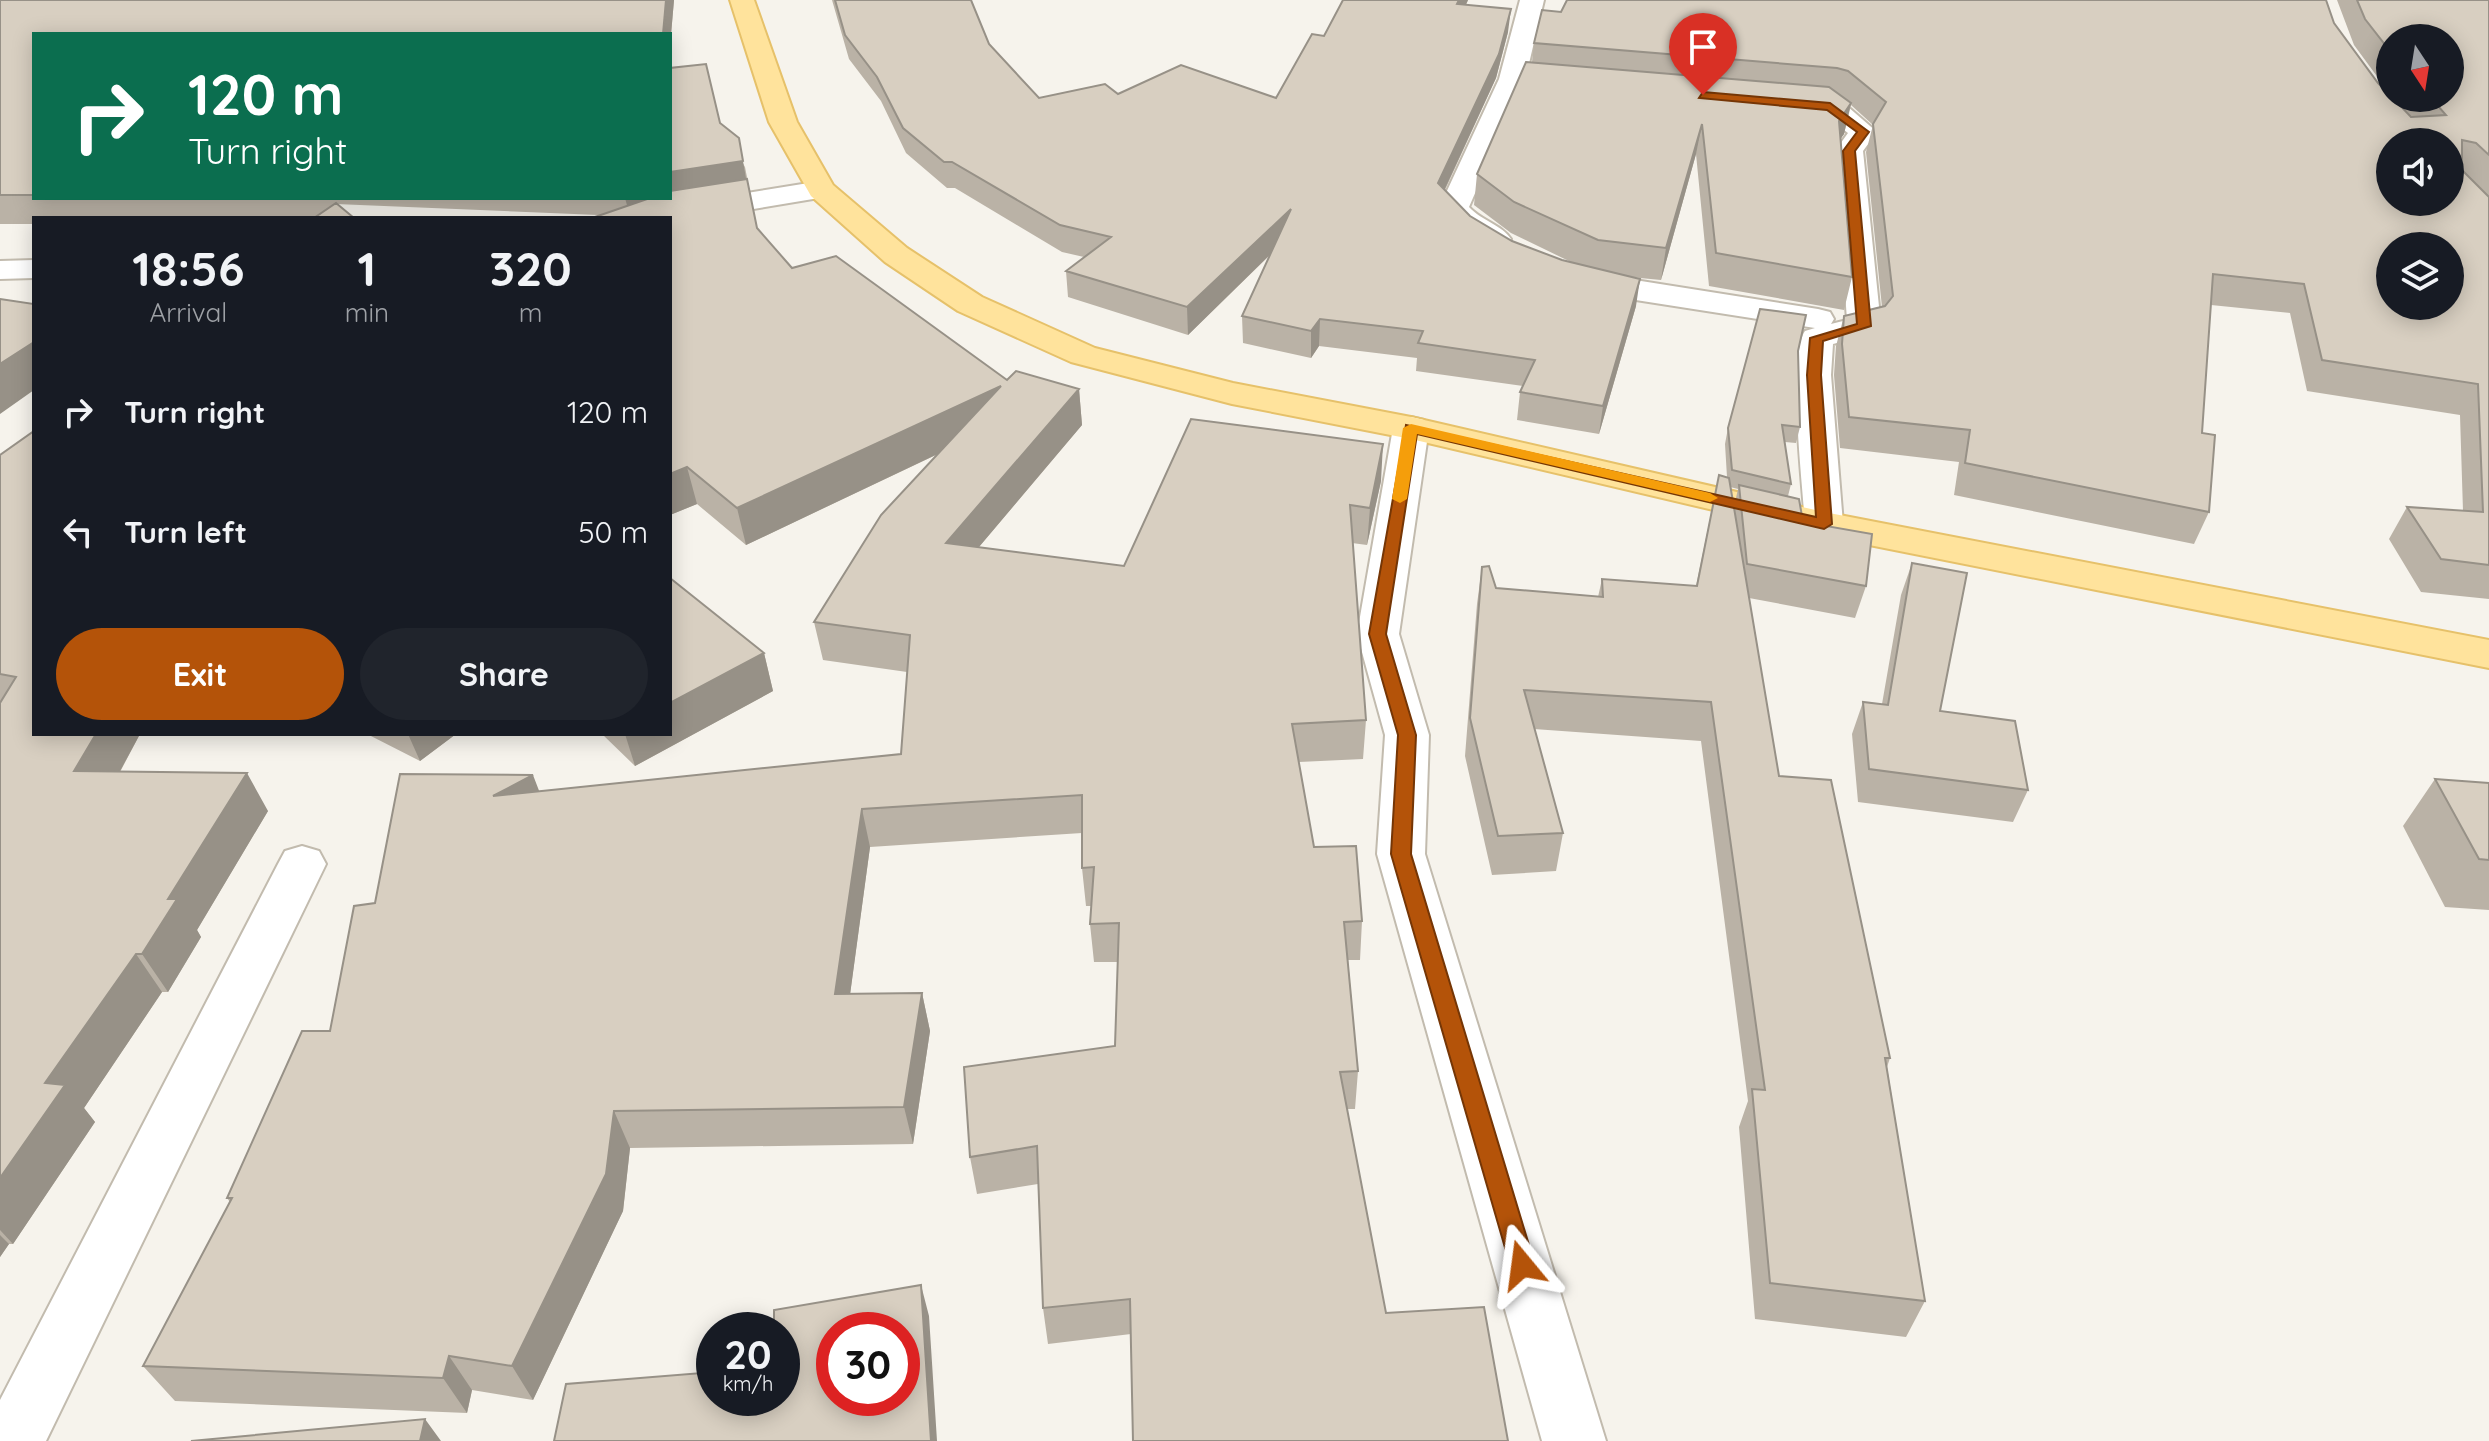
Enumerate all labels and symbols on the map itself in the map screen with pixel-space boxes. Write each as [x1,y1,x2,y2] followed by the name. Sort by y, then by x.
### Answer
[1669,13,1737,95] pin
[2376,24,2464,112] north arrow
[1480,1223,1564,1307] position arrow
[816,1312,920,1416] speed limit sign: 30

